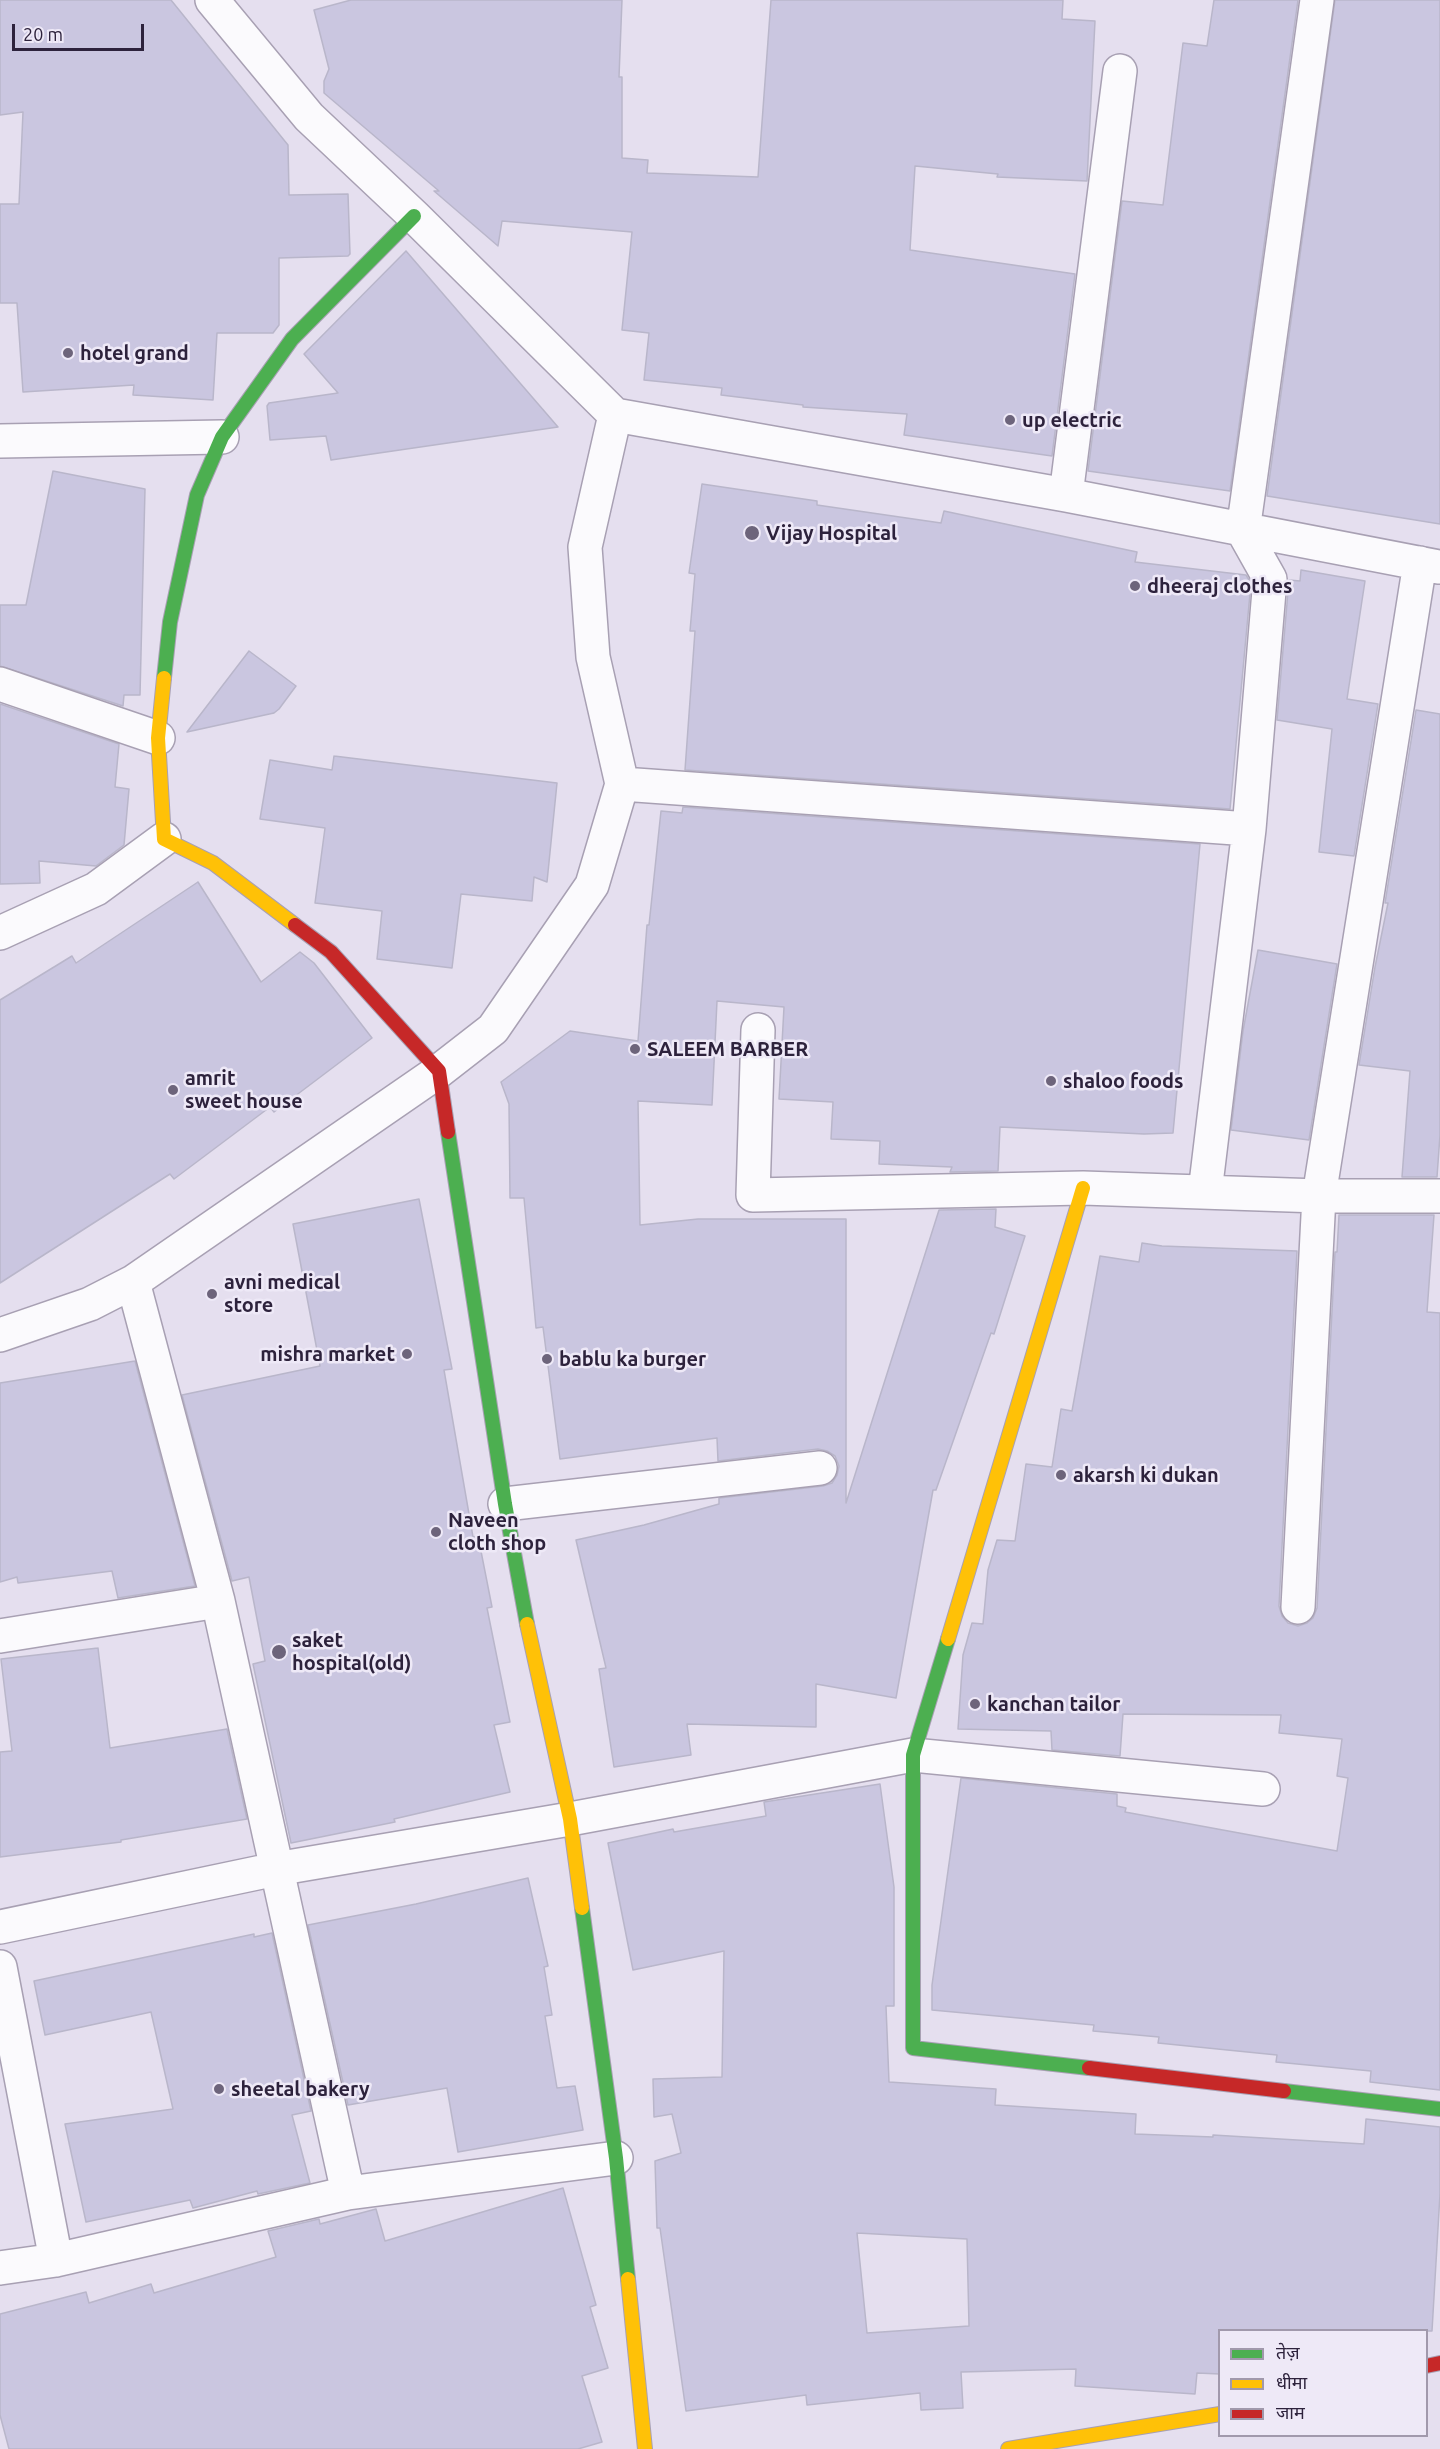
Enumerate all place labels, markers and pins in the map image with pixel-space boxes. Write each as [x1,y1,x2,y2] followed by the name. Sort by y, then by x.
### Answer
[80,341,189,365] place label: hotel grand
[61,346,75,360] marker: hotel grand
[1022,408,1122,432] place label: up electric
[1003,413,1017,427] marker: up electric
[766,521,897,545] place label: Vijay Hospital
[743,524,761,542] marker: Vijay Hospital
[1147,574,1292,598] place label: dheeraj clothes
[1128,579,1142,593] marker: dheeraj clothes
[647,1037,808,1061] place label: SALEEM BARBER
[628,1042,642,1056] marker: SALEEM BARBER
[185,1066,303,1113] place label: amrit sweet house
[1063,1069,1183,1093] place label: shaloo foods
[1044,1074,1058,1088] marker: shaloo foods
[166,1083,180,1097] marker: amrit sweet house
[224,1270,340,1317] place label: avni medical store
[205,1287,219,1301] marker: avni medical store
[260,1342,395,1366] place label: mishra market
[400,1347,414,1361] marker: mishra market
[559,1347,706,1371] place label: bablu ka burger
[540,1352,554,1366] marker: bablu ka burger
[1073,1463,1219,1487] place label: akarsh ki dukan
[1054,1468,1068,1482] marker: akarsh ki dukan
[448,1508,546,1555] place label: Naveen cloth shop
[429,1525,443,1539] marker: Naveen cloth shop
[292,1628,411,1675] place label: saket hospital(old)
[270,1643,288,1661] marker: saket hospital(old)
[987,1692,1120,1716] place label: kanchan tailor
[968,1697,982,1711] marker: kanchan tailor
[231,2077,370,2101] place label: sheetal bakery
[212,2082,226,2096] marker: sheetal bakery

